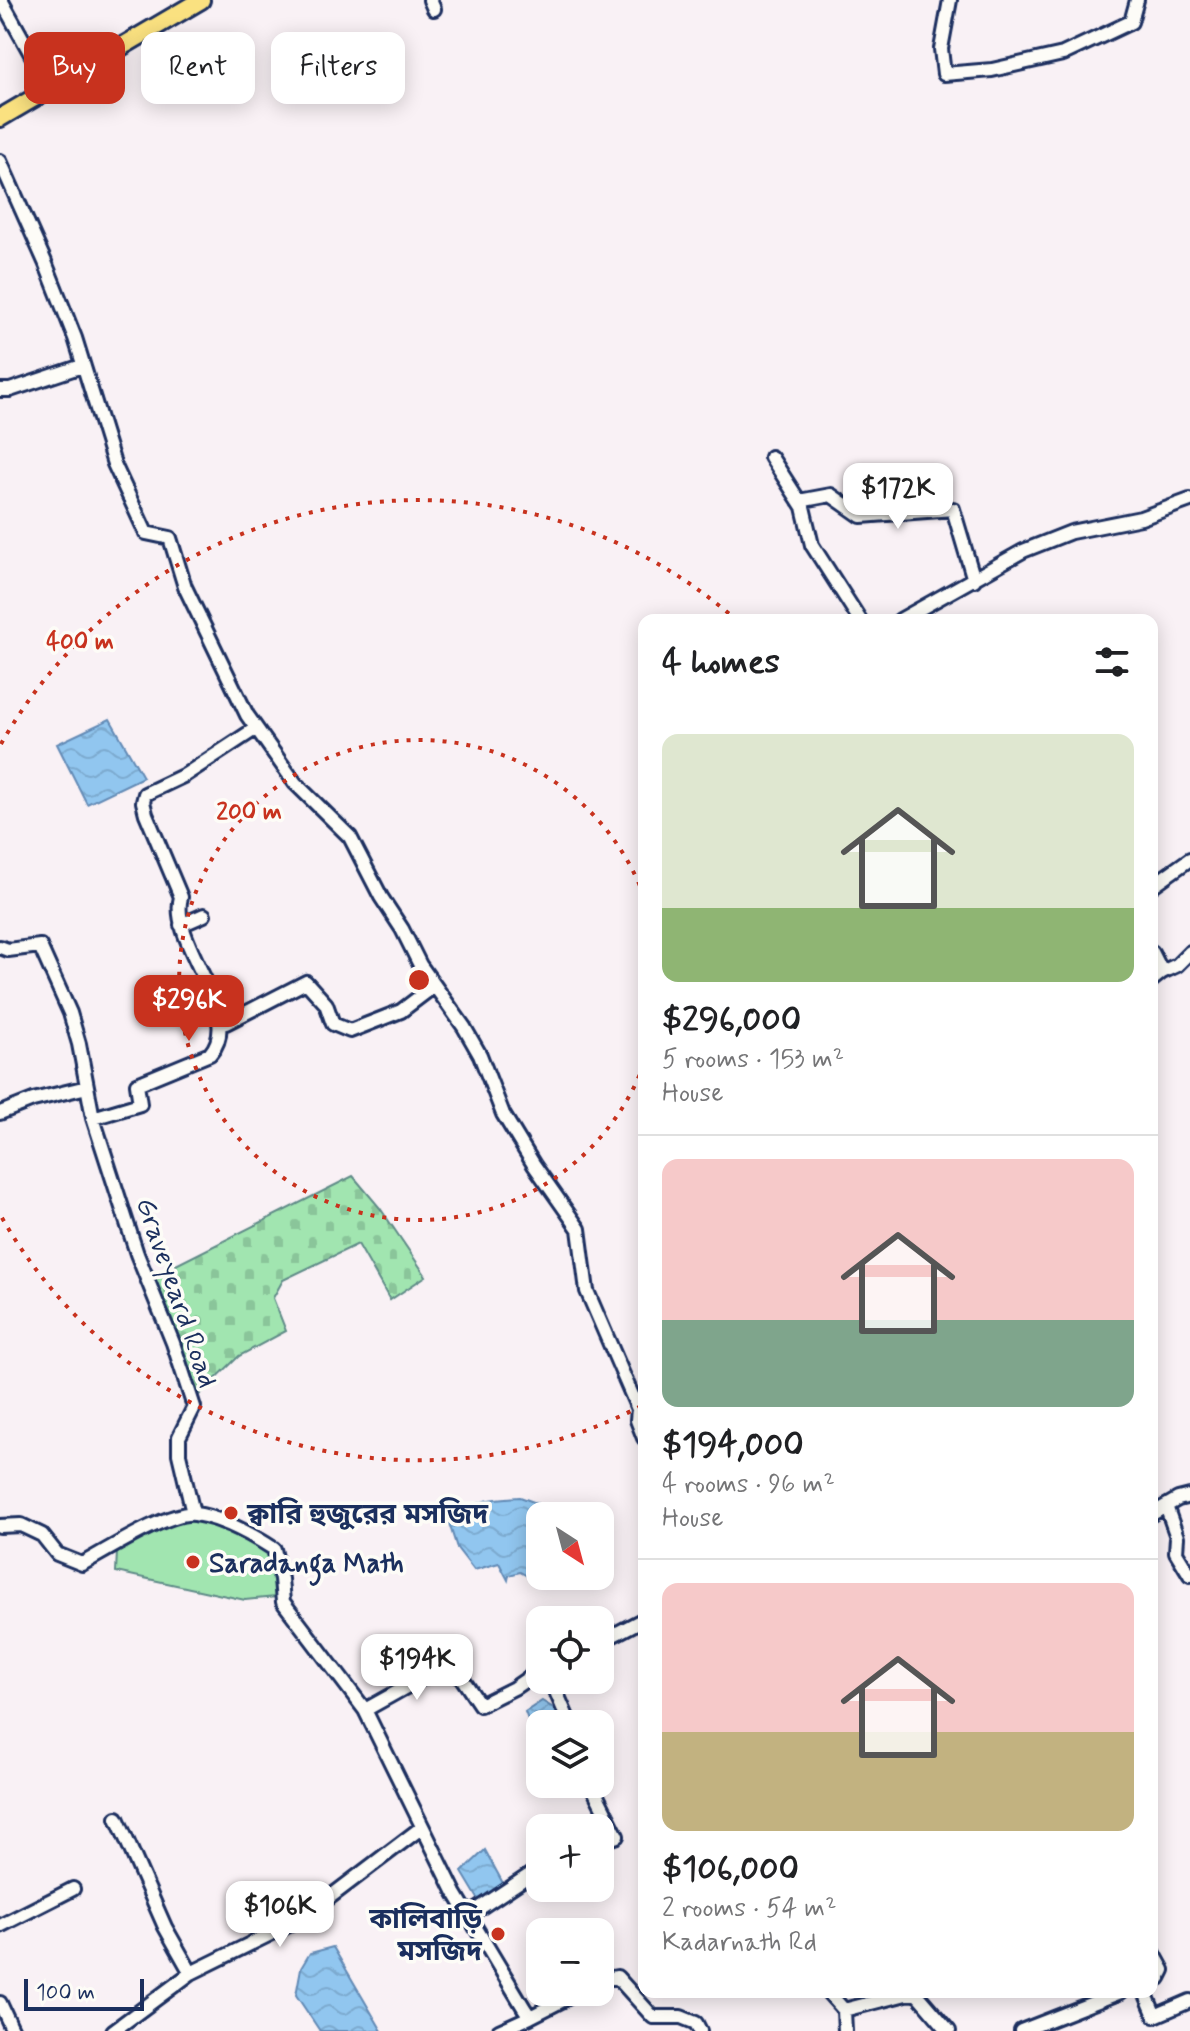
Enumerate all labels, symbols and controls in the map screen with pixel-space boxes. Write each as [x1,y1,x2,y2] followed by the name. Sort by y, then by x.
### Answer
[24,32,125,104] chip: Buy
[141,32,255,104] chip: Rent
[271,32,405,104] chip: Filters
[842,463,954,531] pin: $172K
[861,472,935,506] text: $172K
[46,627,114,658] text: 400 m
[662,640,780,685] text: 4 homes
[1090,640,1134,684] icon: filters
[826,786,970,930] icon: home
[216,797,282,828] text: 200 m
[405,966,433,994] centre of rings
[133,975,245,1043] pin: $296K
[152,984,226,1018] text: $296K
[662,998,801,1043] text: $296,000
[662,1043,844,1077] text: 5 rooms · 153 m²
[662,1077,723,1111] text: House
[126,1193,226,1393] street label: Graveyeard Road
[826,1211,970,1355] icon: home
[662,1423,804,1468] text: $194,000
[662,1468,835,1502] text: 4 rooms · 96 m²
[246,1497,489,1534] place label: ক্বারি হুজুরের মসজিদ
[526,1502,614,1590] north arrow
[526,1502,614,2006] map controls
[662,1502,723,1536] text: House
[222,1504,240,1522] marker: ক্বারি হুজুরের মসজিদ
[209,1546,404,1586] place label: Saradanga Math
[184,1553,202,1571] marker: Saradanga Math
[526,1606,614,1694] button: locate
[361,1634,473,1702] pin: $194K
[826,1635,970,1779] icon: home
[379,1643,455,1677] text: $194K
[526,1710,614,1798] button: layers
[526,1814,614,1902] button: +
[662,1847,799,1892] text: $106,000
[224,1881,336,1949] pin: $106K
[244,1890,316,1924] text: $106K
[662,1892,837,1926] text: 2 rooms · 54 m²
[368,1902,483,1971] place label: কালিবাড়ি মসজিদ
[526,1918,614,2006] button: −
[489,1925,507,1943] marker: কালিবাড়ি মসজিদ
[662,1926,817,1960] text: Kadarnath Rd
[24,1975,144,2011] scale bar
[36,1979,95,2007] text: 100 m

